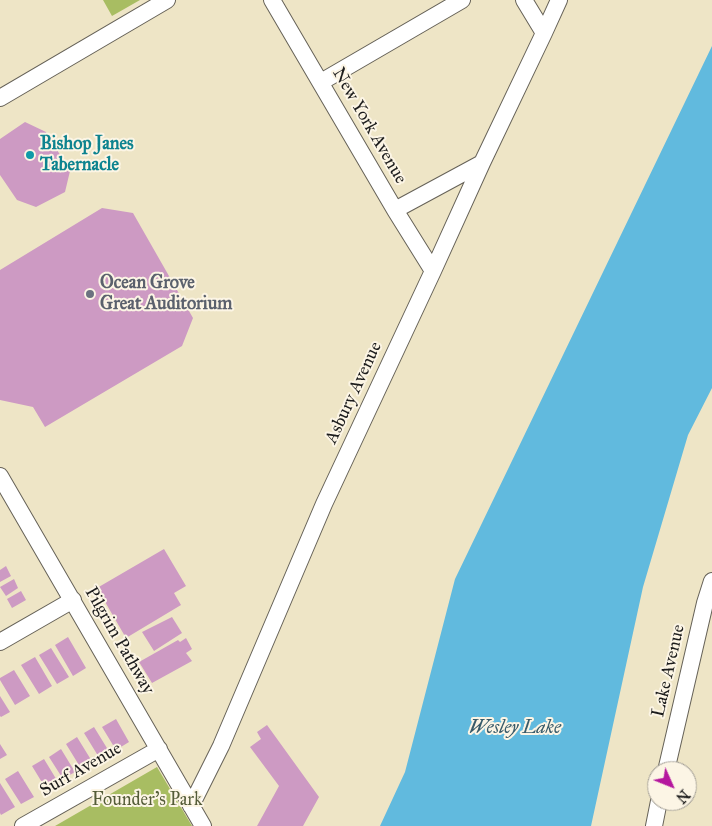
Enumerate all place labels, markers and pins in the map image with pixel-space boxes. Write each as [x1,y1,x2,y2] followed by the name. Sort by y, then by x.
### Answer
[40,134,134,176] place label: Bishop Janes Tabernacle
[24,149,36,161] marker: Bishop Janes Tabernacle
[100,273,232,316] place label: Ocean Grove Great Auditorium
[84,288,96,300] marker: Ocean Grove Great Auditorium

